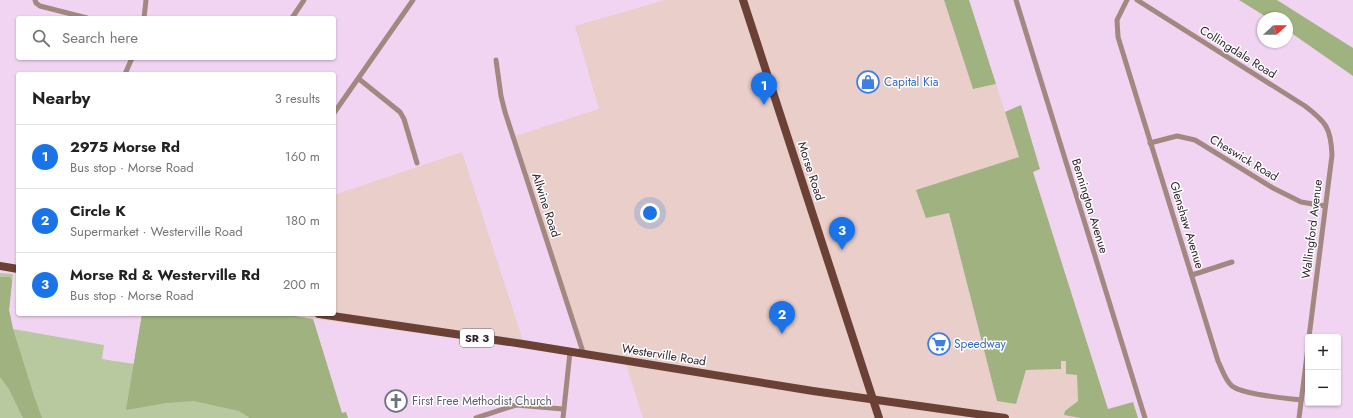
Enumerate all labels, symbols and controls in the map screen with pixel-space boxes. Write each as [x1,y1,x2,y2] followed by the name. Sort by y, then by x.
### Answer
[1257,12,1293,48] north arrow
[16,16,336,60] search box
[1196,21,1280,83] street label: Collingdale Road
[30,27,52,49] icon: search
[62,27,138,49] text: Search here
[855,69,881,95] shop icon: Capital Kia
[751,72,777,105] pin: 1
[884,73,939,91] place label: Capital Kia
[32,86,90,110] text: Nearby
[275,89,320,108] text: 3 results
[1206,130,1282,186] street label: Cheswick Road
[70,136,180,158] text: 2975 Morse Rd
[793,139,829,203] street label: Morse Road
[42,147,48,166] text: 1
[285,147,320,166] text: 160 m
[1067,156,1113,256] street label: Bennington Avenue
[70,158,194,177] text: Bus stop · Morse Road
[527,171,565,239] street label: Allwine Road
[1297,178,1327,280] street label: Wallingford Avenue
[1165,179,1209,271] street label: Glenshaw Avenue
[70,200,126,222] text: Circle K
[640,203,660,223] your location
[41,211,49,230] text: 2
[285,211,320,230] text: 180 m
[829,217,855,250] pin: 3
[70,222,243,241] text: Supermarket · Westerville Road
[70,264,260,286] text: Morse Rd & Westerville Rd
[41,275,49,294] text: 3
[283,275,320,294] text: 200 m
[70,286,194,305] text: Bus stop · Morse Road
[769,301,795,334] pin: 2
[460,329,494,347] road number: SR 3
[926,331,952,357] supermarket icon: Speedway
[1305,334,1341,406] map controls
[1305,334,1341,370] button: +
[954,335,1006,353] place label: Speedway
[621,339,707,371] street label: Westerville Road
[1305,370,1341,406] button: −
[383,388,409,414] church icon: First Free Methodist Church
[412,392,552,410] place label: First Free Methodist Church

